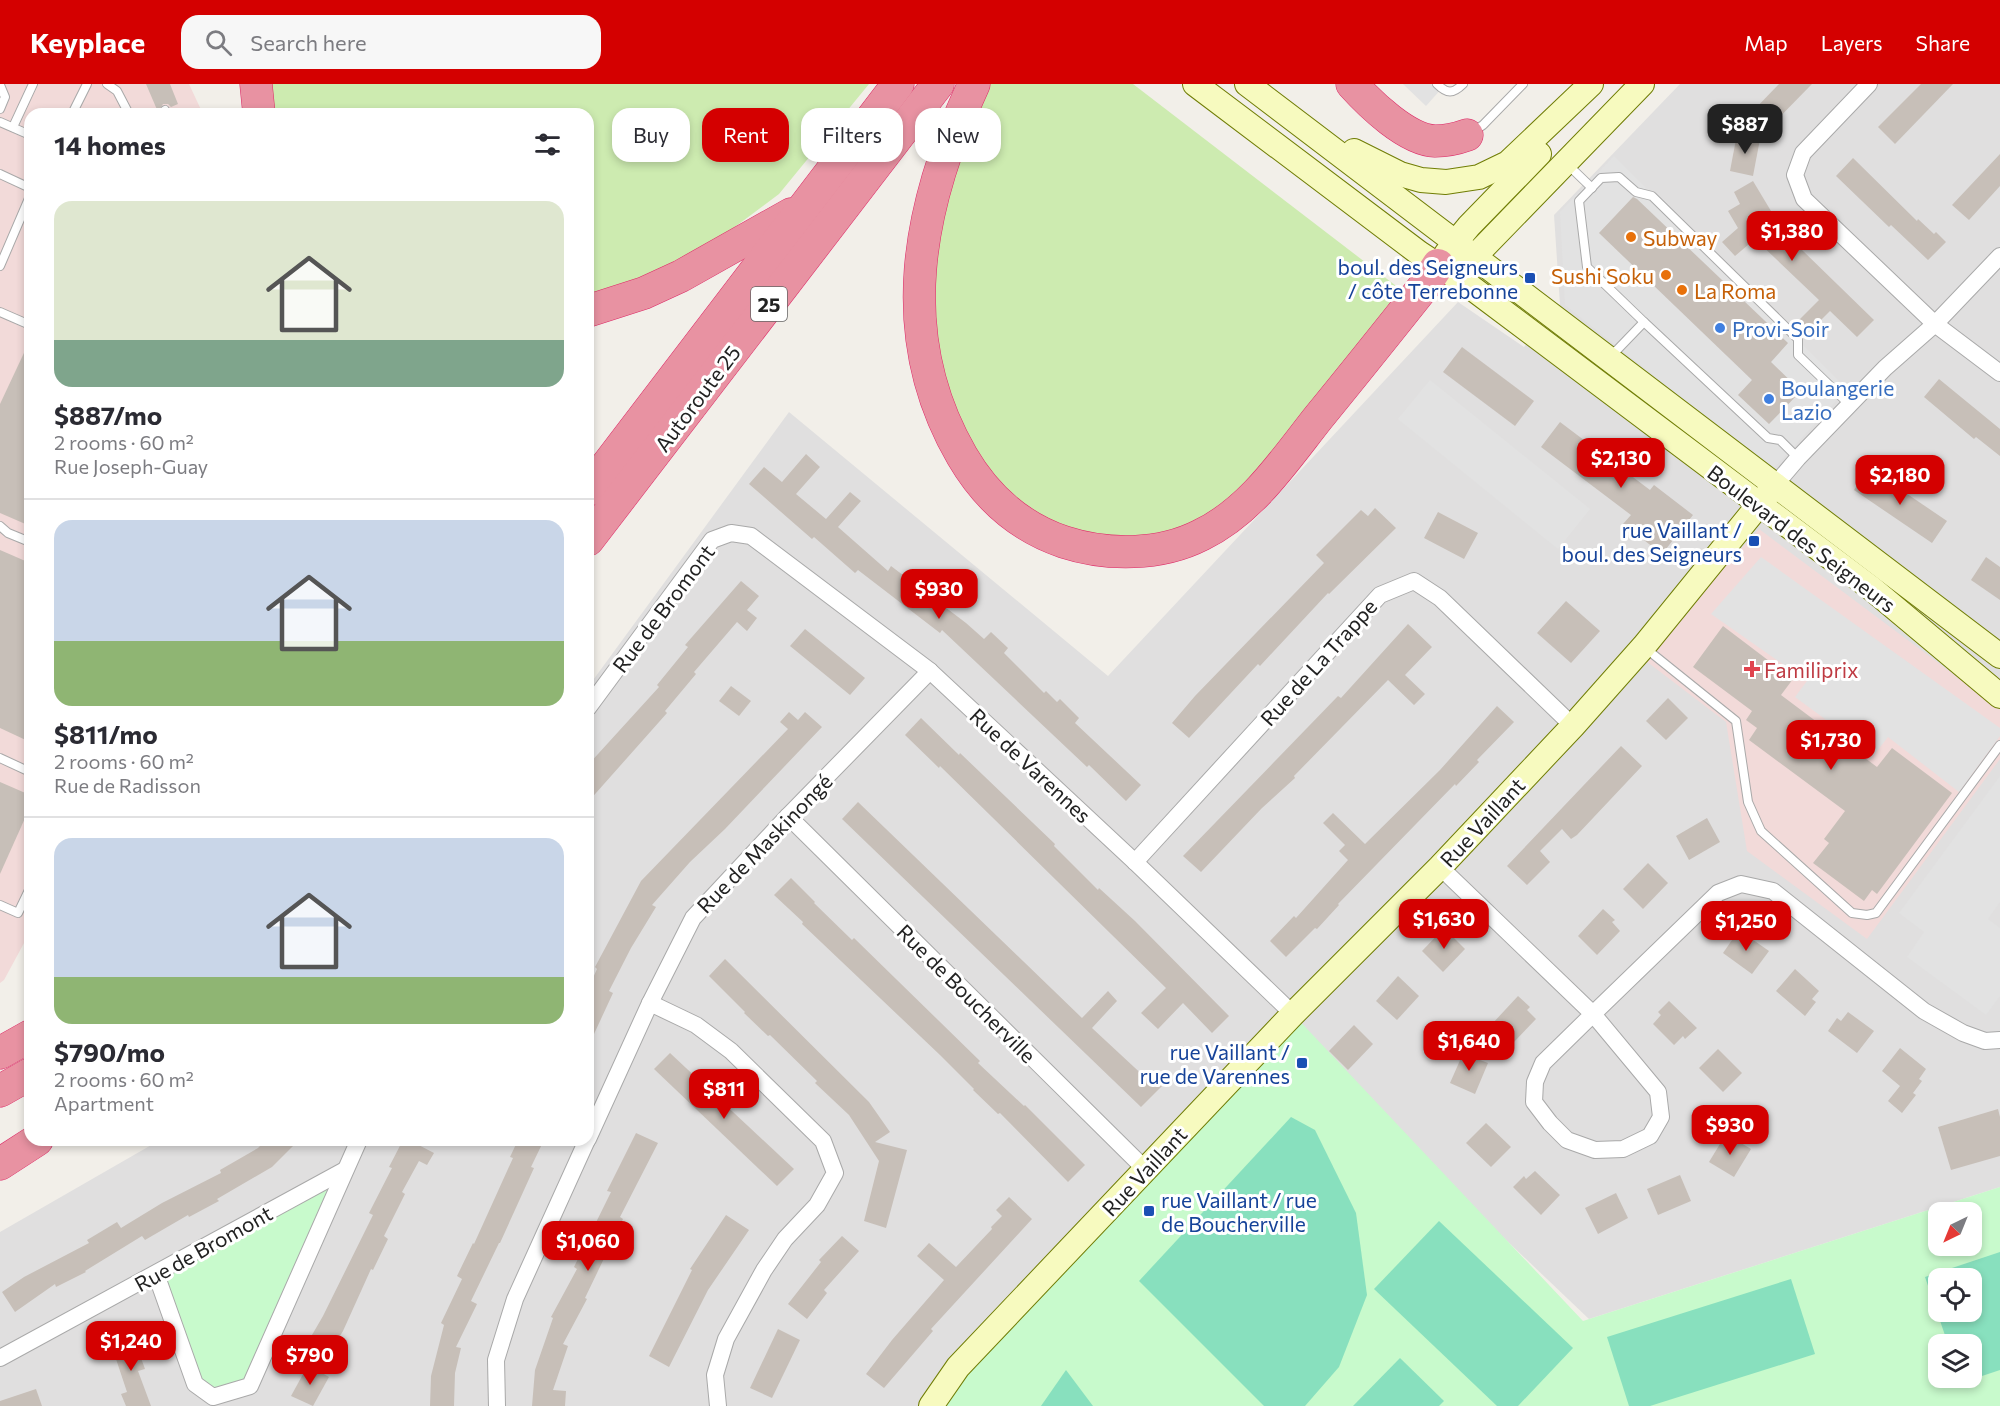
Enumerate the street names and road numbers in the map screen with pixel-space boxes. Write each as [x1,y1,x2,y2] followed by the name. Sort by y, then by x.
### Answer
[751,287,787,321] road number: 25
[649,340,745,456] street label: Autoroute 25
[1703,459,1901,617] street label: Boulevard des Seigneurs
[607,539,719,677] street label: Rue de Bromont
[1255,594,1381,730] street label: Rue de La Trappe
[965,703,1097,827] street label: Rue de Varennes
[691,768,837,918] street label: Rue de Maskinongé
[1434,772,1530,872] street label: Rue Vaillant
[893,919,1041,1067] street label: Rue de Boucherville
[1096,1121,1192,1221] street label: Rue Vaillant
[130,1200,276,1296] street label: Rue de Bromont

